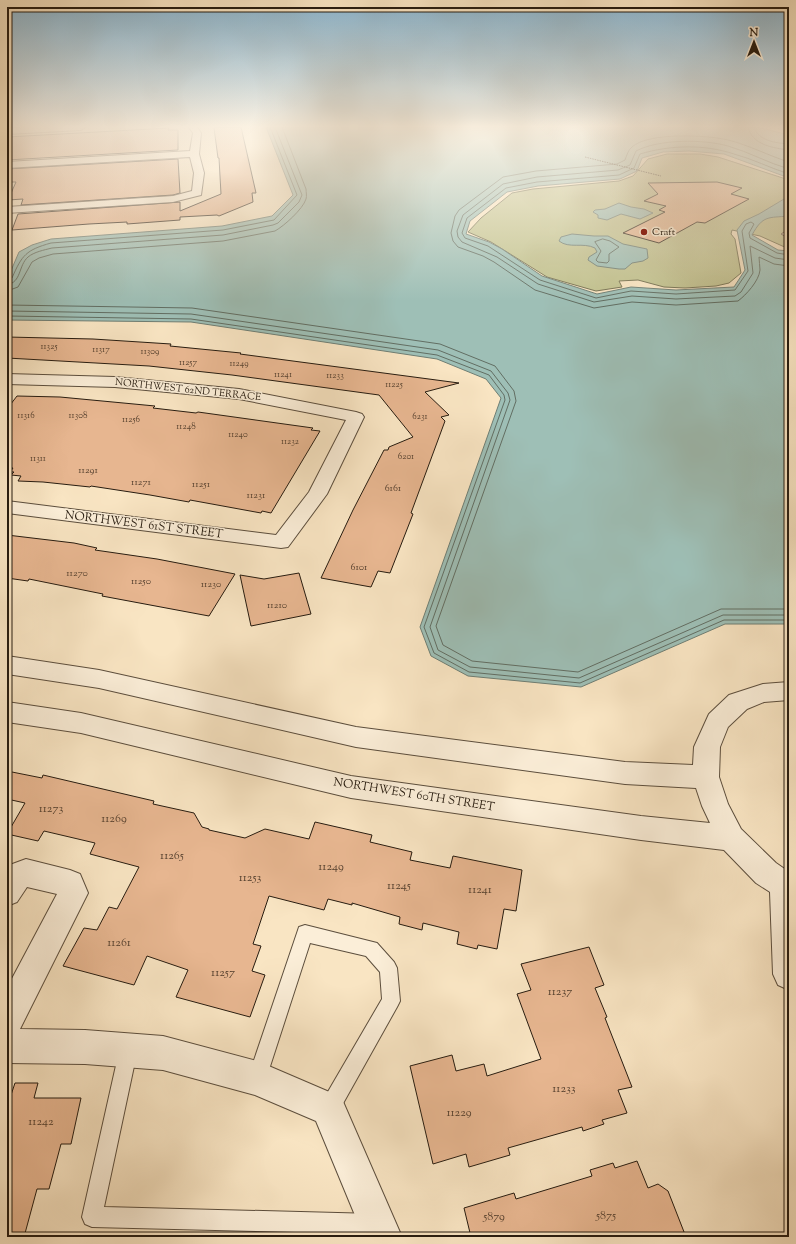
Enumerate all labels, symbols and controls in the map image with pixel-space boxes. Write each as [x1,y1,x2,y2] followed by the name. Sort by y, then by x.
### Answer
[734,22,774,62] north arrow
[749,25,759,41] text: N
[652,225,676,240] place label: Craft
[639,227,649,237] marker: Craft
[40,340,58,353] house number: 11325
[92,343,110,356] house number: 11317
[141,345,160,358] house number: 11309
[179,356,197,369] house number: 11257
[229,357,249,370] house number: 11249
[274,368,292,381] house number: 11241
[326,369,344,382] house number: 11233
[114,375,262,405] street label: NORTHWEST 62ND TERRACE
[385,378,403,391] house number: 11225
[17,409,35,422] house number: 11316
[69,409,88,422] house number: 11308
[412,410,428,423] house number: 6231
[122,413,140,426] house number: 11256
[176,420,196,433] house number: 11248
[228,428,248,441] house number: 11240
[281,435,300,448] house number: 11232
[398,450,414,463] house number: 6201
[30,452,46,465] house number: 11311
[78,463,98,478] house number: 11291
[131,475,152,490] house number: 11271
[192,477,211,492] house number: 11251
[385,481,402,496] house number: 6161
[247,488,266,503] house number: 11231
[64,506,225,544] street label: NORTHWEST 61ST STREET
[351,560,368,575] house number: 6101
[66,566,88,581] house number: 11270
[131,574,151,589] house number: 11250
[201,577,221,592] house number: 11230
[267,598,287,613] house number: 11210
[332,773,496,817] street label: NORTHWEST 60TH STREET
[39,800,63,818] house number: 11273
[101,810,127,828] house number: 11269
[160,847,184,865] house number: 11265
[318,858,344,876] house number: 11249
[239,869,262,887] house number: 11253
[387,877,411,895] house number: 11245
[468,881,492,899] house number: 11241
[107,934,131,952] house number: 11261
[211,964,235,982] house number: 11257
[548,983,572,1001] house number: 11237
[552,1080,576,1098] house number: 11233
[446,1104,472,1122] house number: 11229
[28,1113,54,1131] house number: 11242
[595,1207,616,1225] house number: 5875
[482,1208,505,1226] house number: 5879

